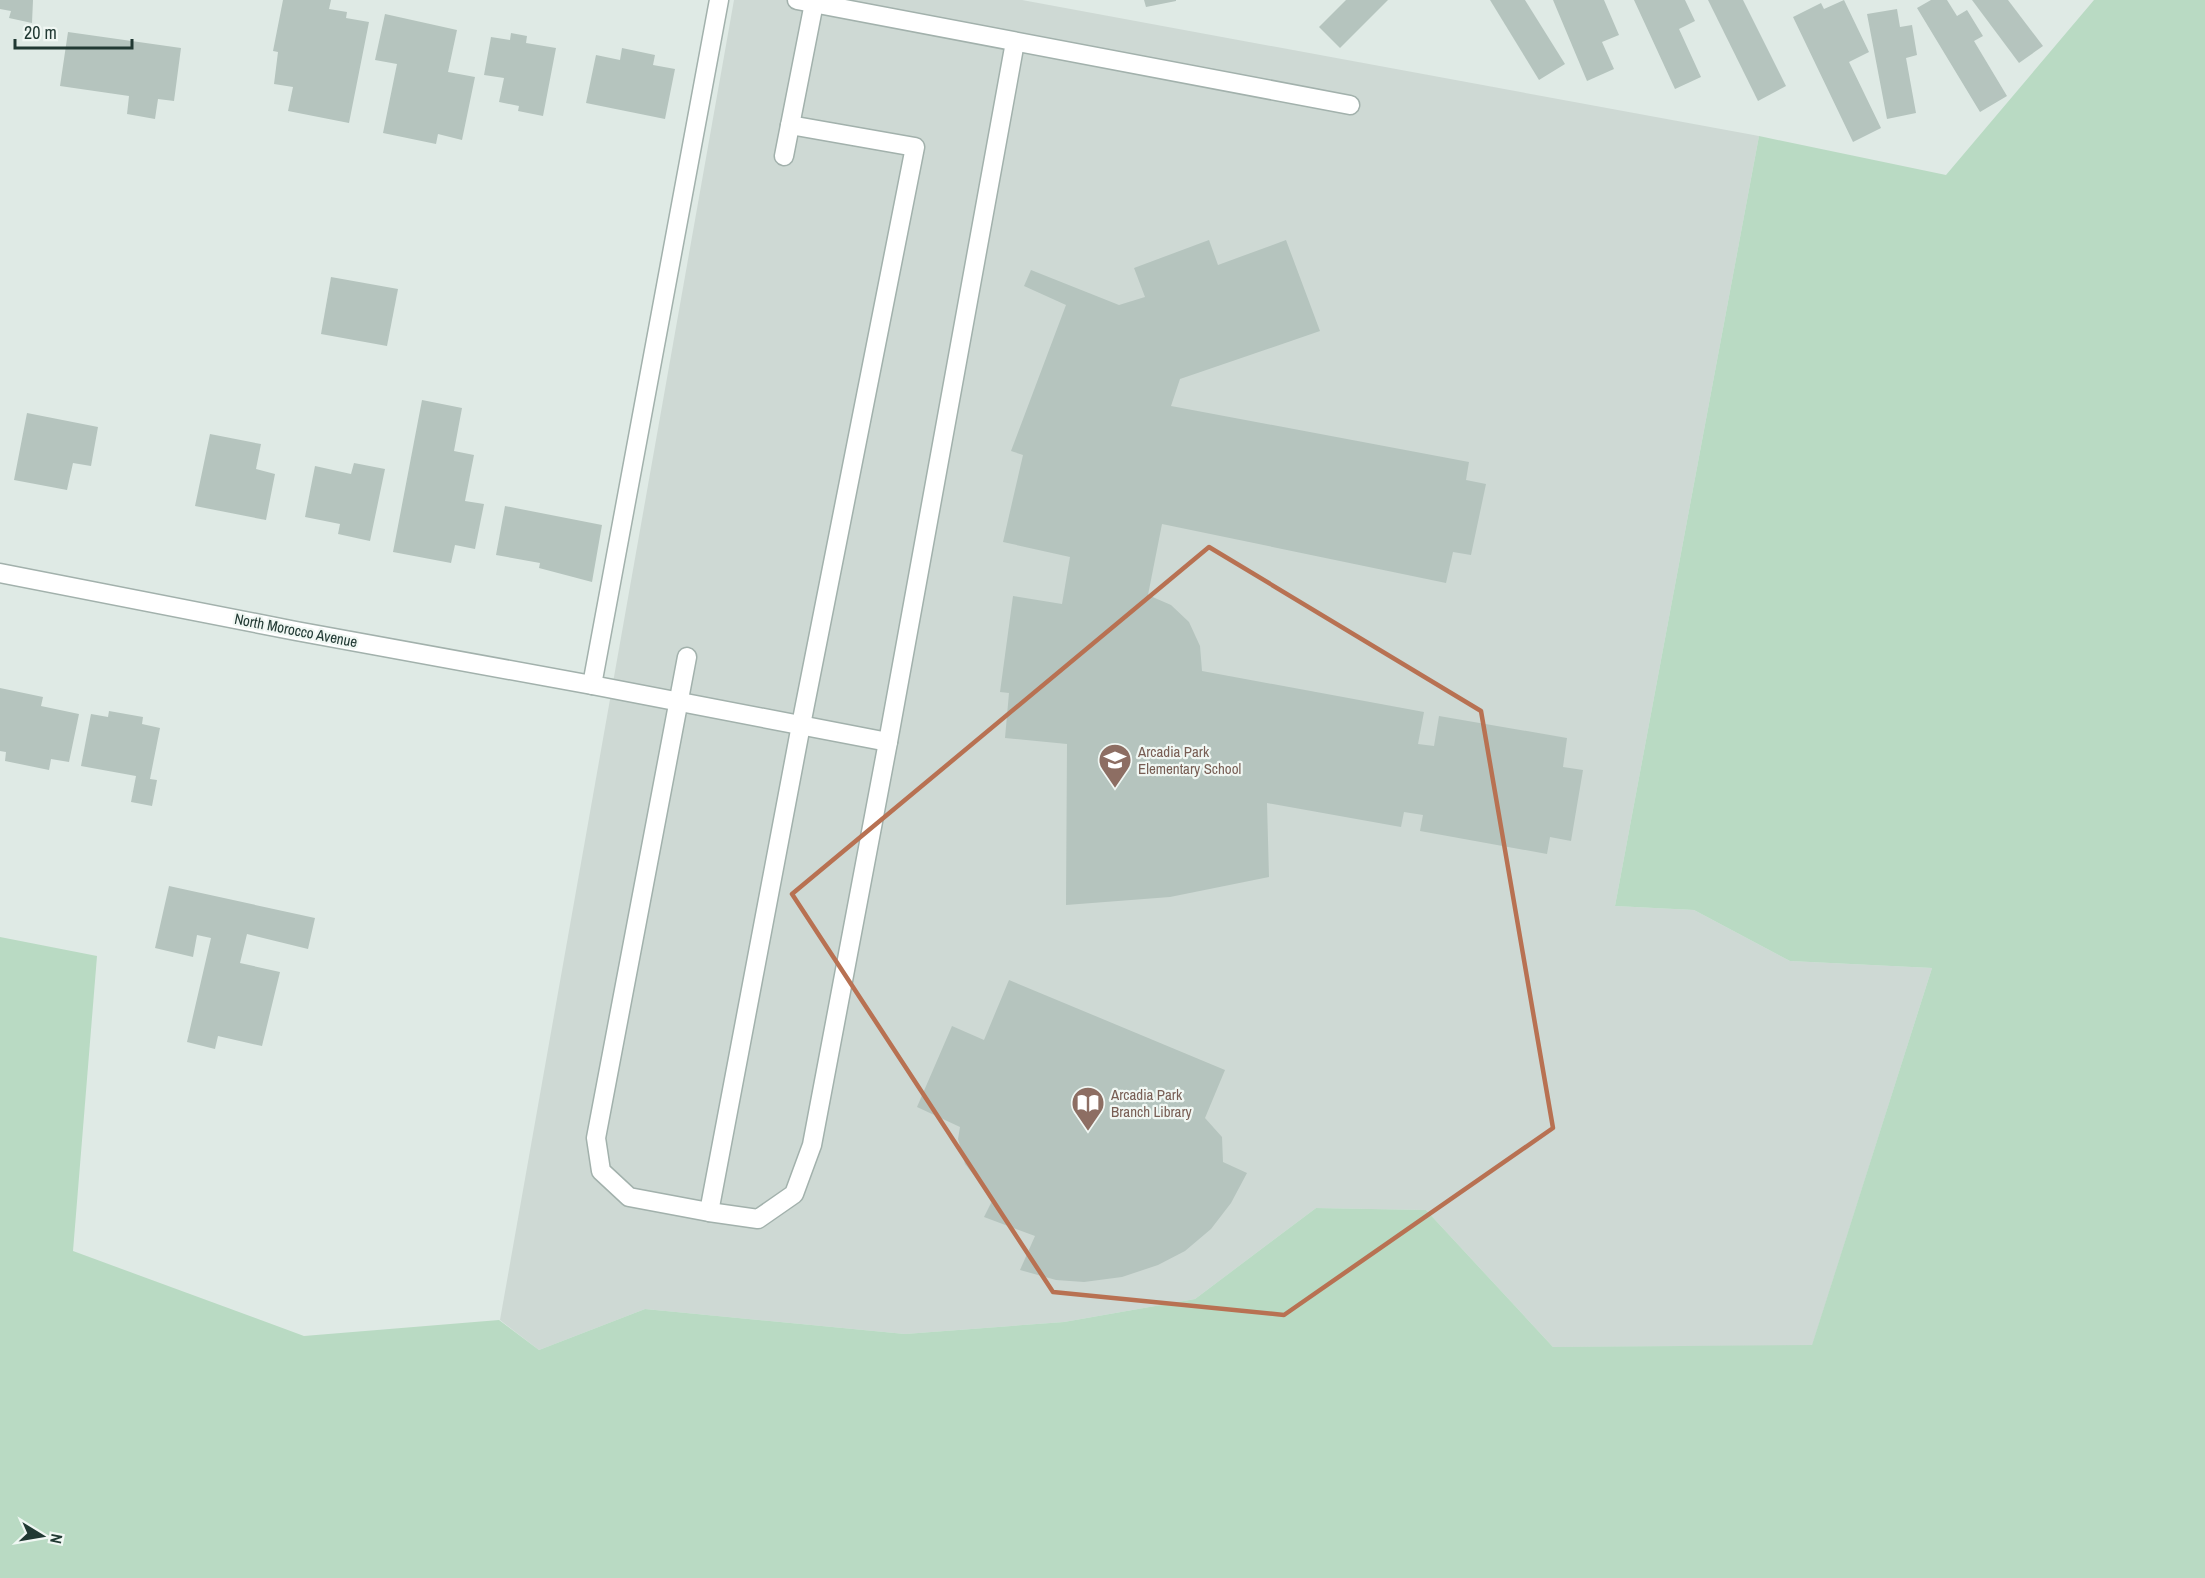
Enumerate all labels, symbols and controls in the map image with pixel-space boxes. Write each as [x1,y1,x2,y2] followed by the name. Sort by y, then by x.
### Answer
[15,12,132,50] scale bar
[24,20,57,45] text: 20 m
[233,608,359,652] street label: North Morocco Avenue
[1137,741,1241,779] place label: Arcadia Park Elementary School
[1097,742,1133,789] school or university icon: Arcadia Park Elementary School
[1110,1084,1193,1122] place label: Arcadia Park Branch Library
[1070,1085,1106,1132] library icon: Arcadia Park Branch Library
[12,1506,72,1566] north arrow
[45,1532,68,1546] text: N

